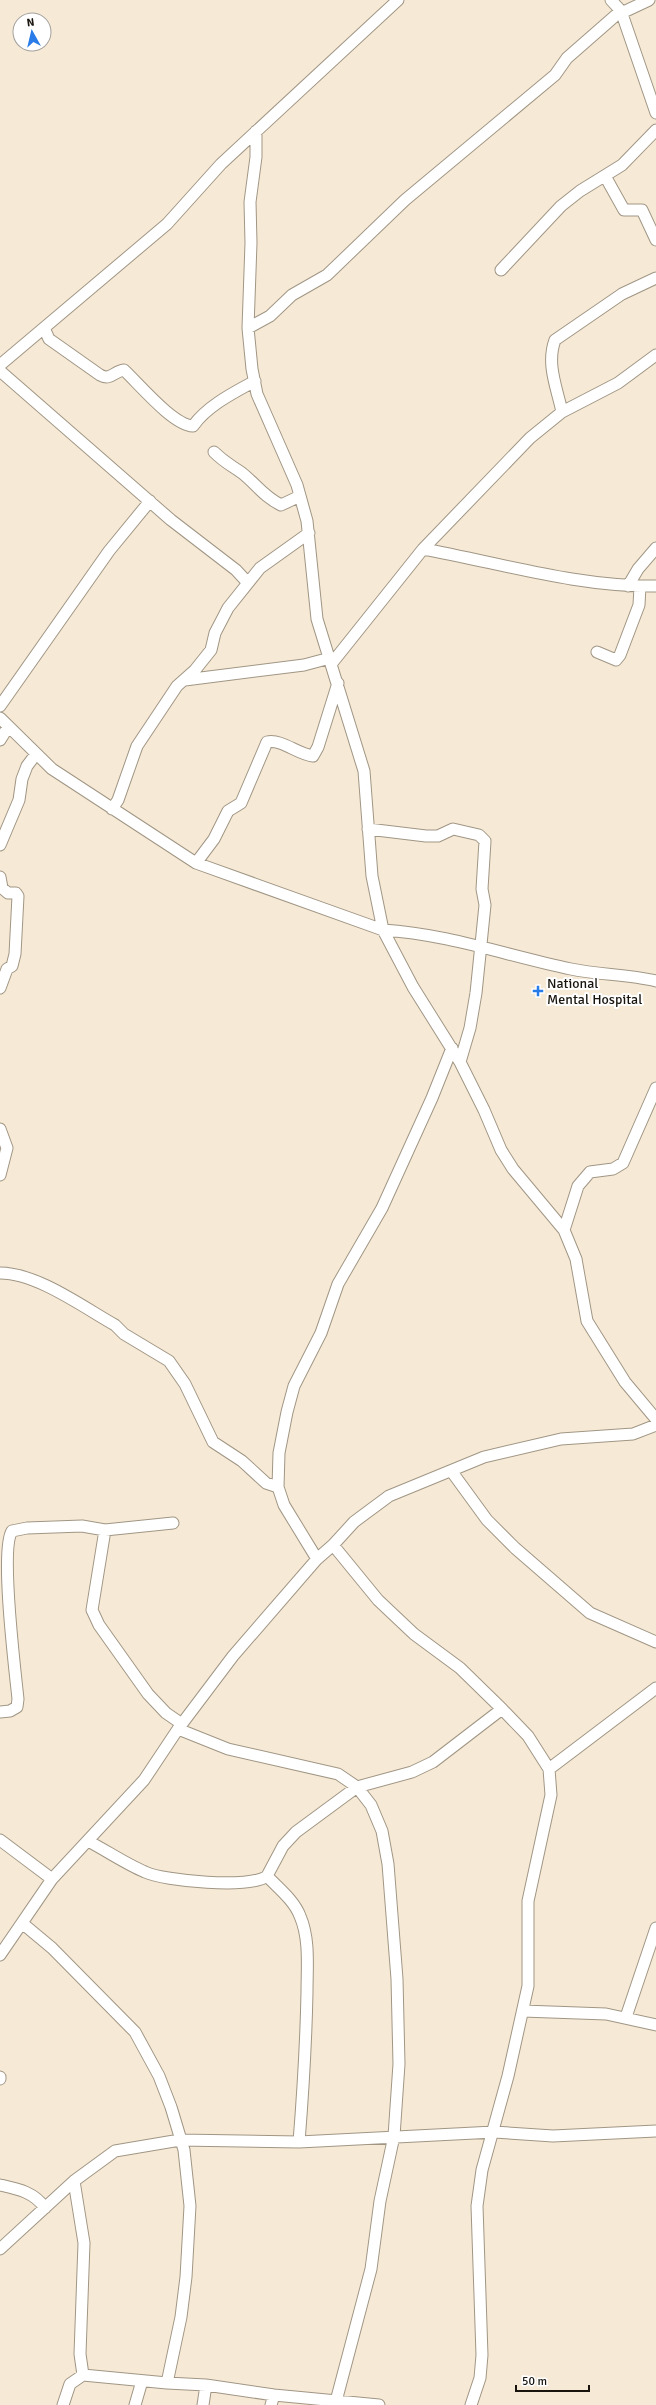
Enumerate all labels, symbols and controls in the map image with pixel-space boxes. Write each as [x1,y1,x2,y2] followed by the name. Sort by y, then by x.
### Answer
[12,12,52,52] north arrow
[26,16,35,30] text: N
[547,975,642,1008] place label: National Mental Hospital
[532,985,544,997] marker: National Mental Hospital
[516,2367,589,2393] scale bar
[522,2374,547,2389] text: 50 m

